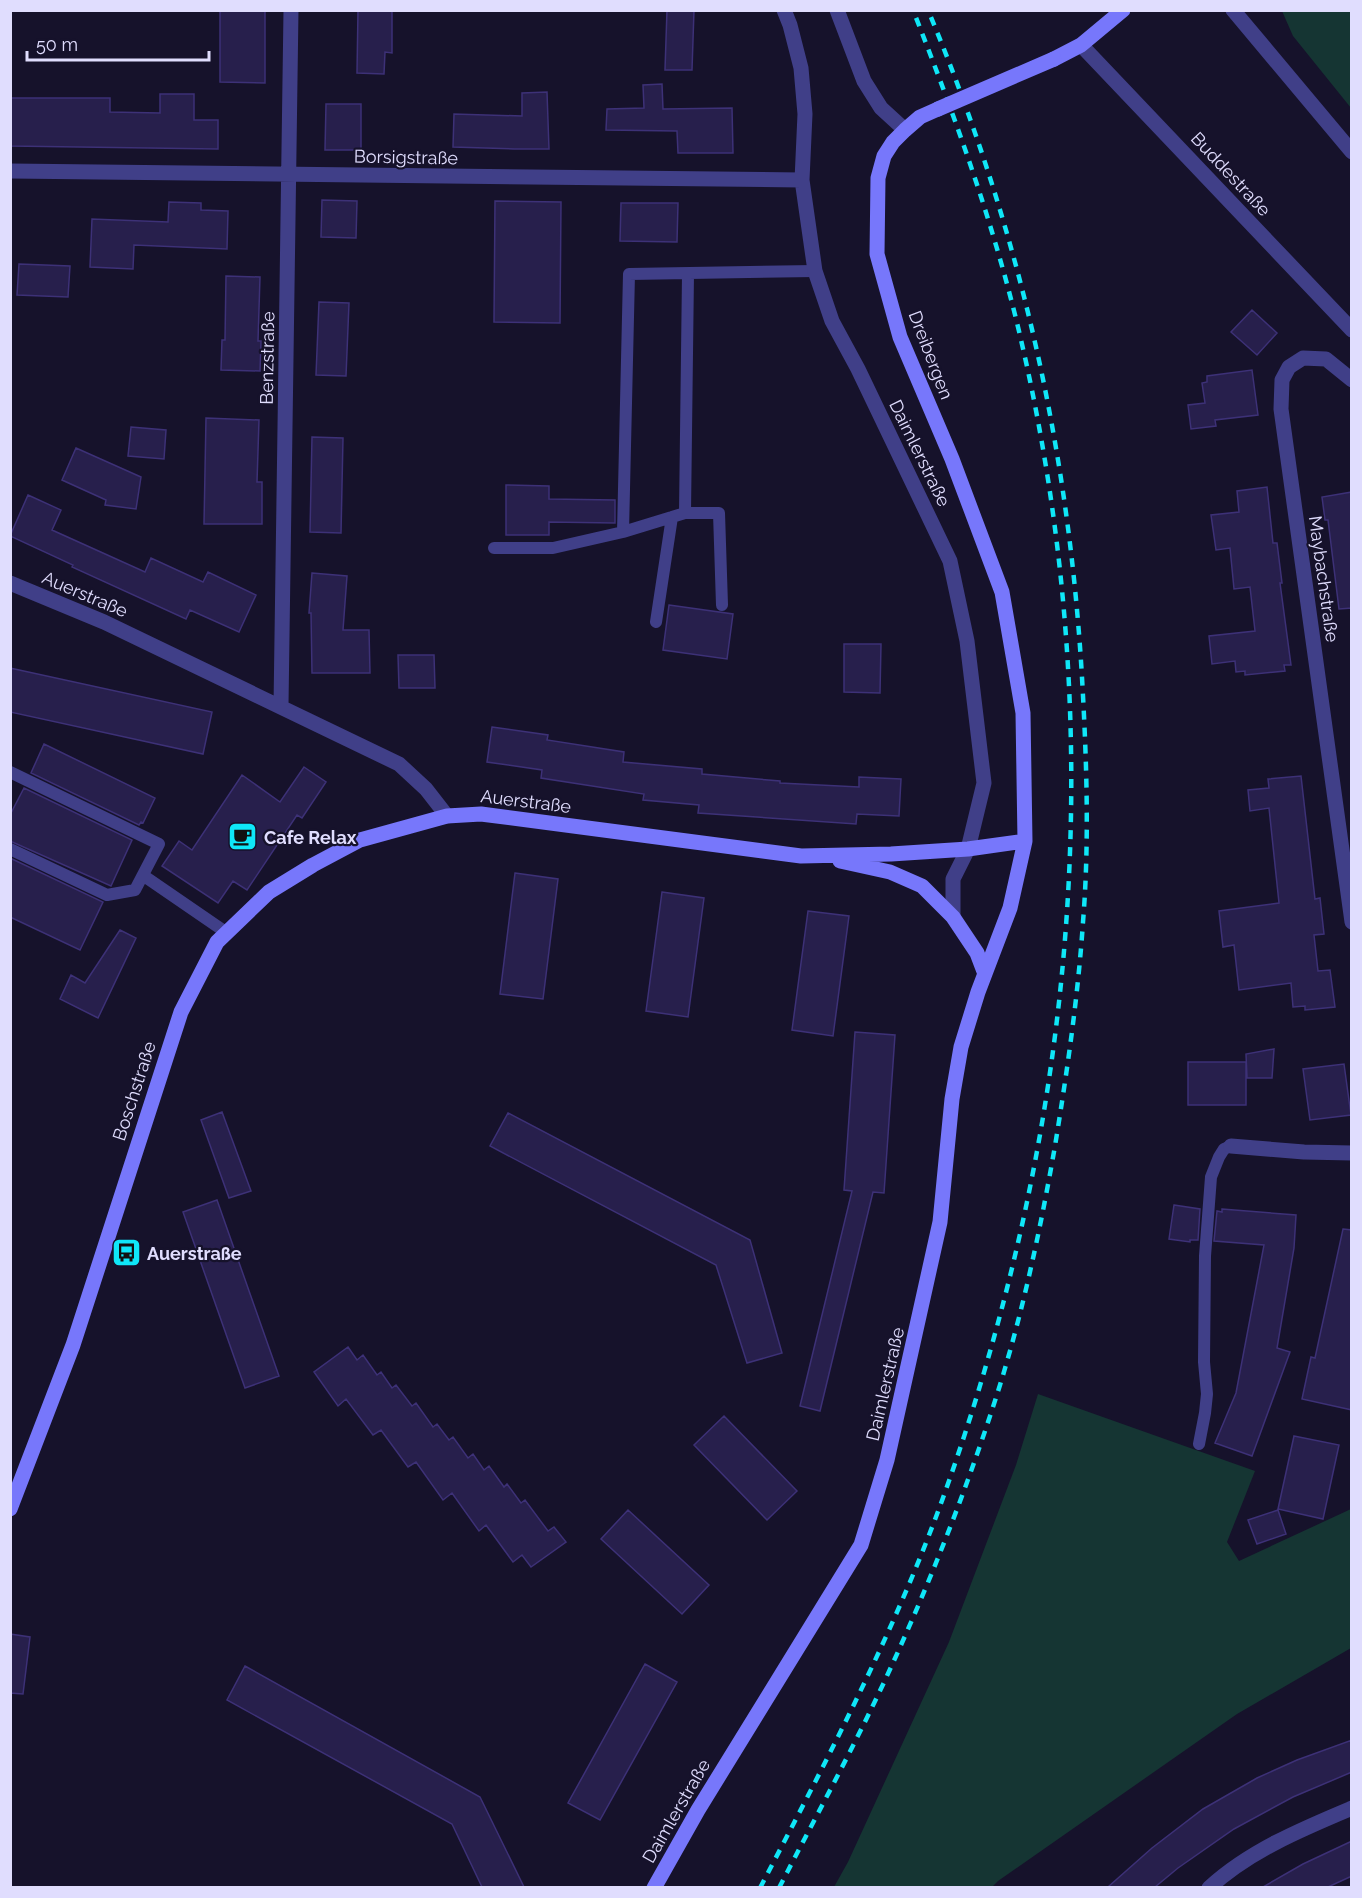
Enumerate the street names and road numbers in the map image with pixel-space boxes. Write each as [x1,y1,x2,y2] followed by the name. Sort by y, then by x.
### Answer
[1187,128,1275,221] street label: Buddestraße
[354,146,459,168] street label: Borsigstraße
[904,308,958,402] street label: Dreibergen
[256,311,278,405] street label: Benzstraße
[885,396,955,510] street label: Daimlerstraße
[1305,514,1343,644] street label: Maybachstraße
[39,567,131,622] street label: Auerstraße
[480,785,573,817] street label: Auerstraße
[108,1038,160,1143] street label: Boschstraße
[862,1325,908,1443] street label: Daimlerstraße
[638,1755,714,1867] street label: Daimlerstraße

